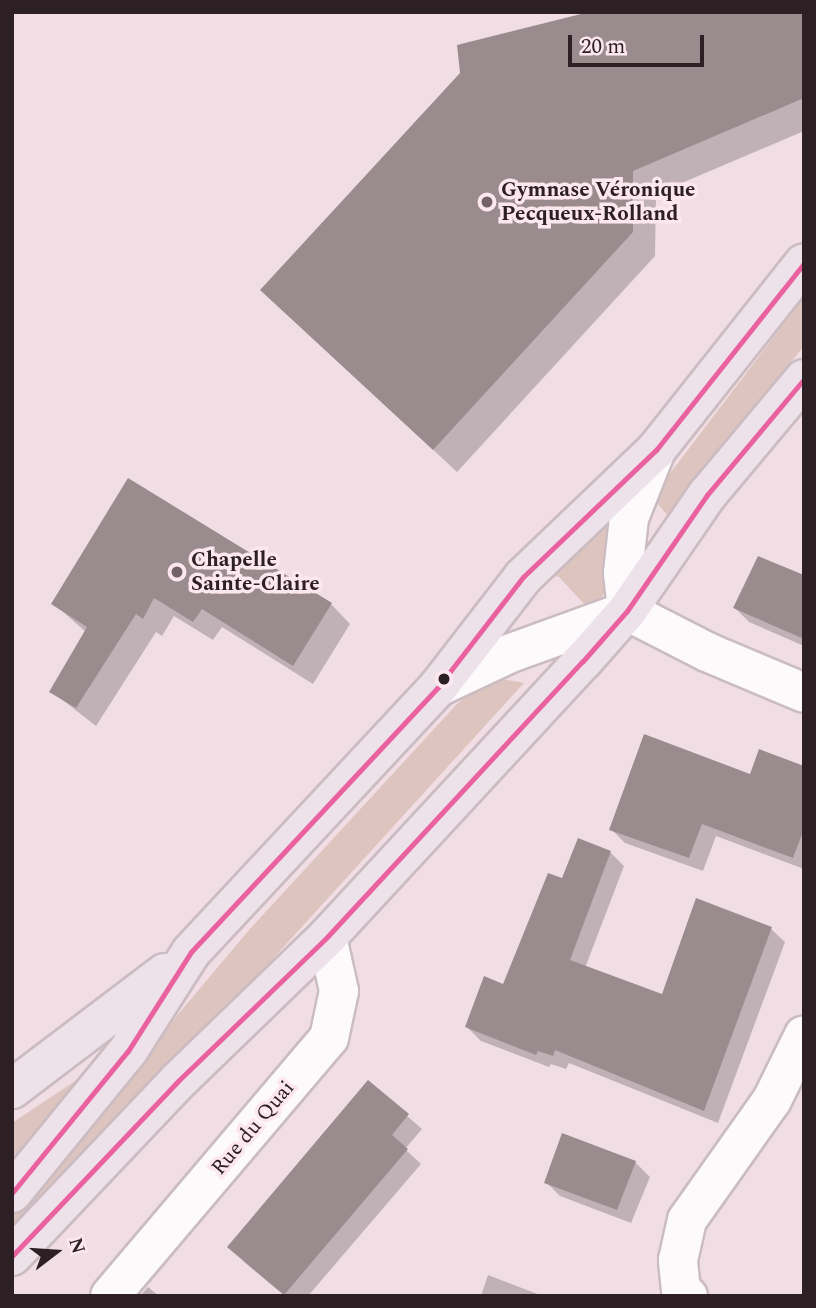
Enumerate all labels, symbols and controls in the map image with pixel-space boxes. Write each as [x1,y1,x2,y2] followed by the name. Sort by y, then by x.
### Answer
[571,21,708,65] scale bar
[581,31,625,63] text: 20 m
[501,177,696,227] place label: Gymnase Véronique Pecqueux-Rolland
[479,194,495,210] marker: Gymnase Véronique Pecqueux-Rolland
[191,547,320,597] place label: Chapelle Sainte-Claire
[169,564,185,580] marker: Chapelle Sainte-Claire
[437,672,451,686] unlabelled marker
[206,1076,300,1180] street label: Rue du Quai
[21,1217,91,1287] north arrow
[60,1234,93,1257] text: N

